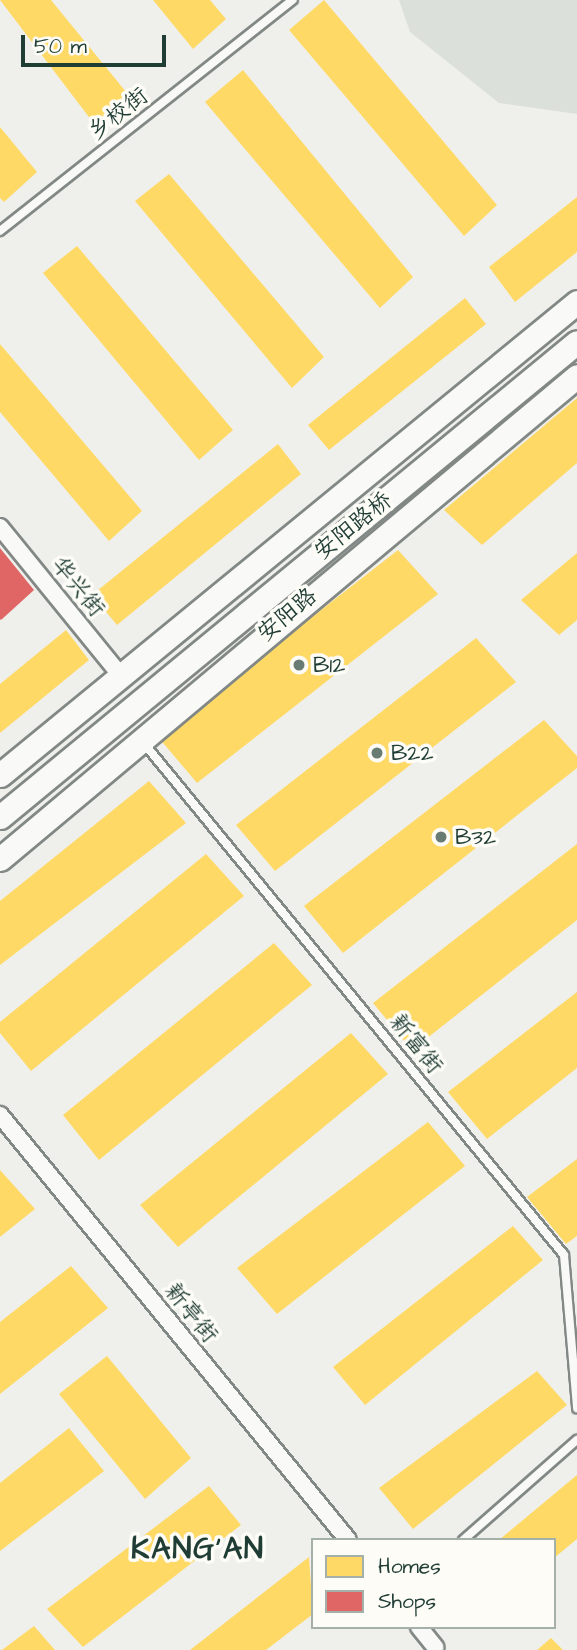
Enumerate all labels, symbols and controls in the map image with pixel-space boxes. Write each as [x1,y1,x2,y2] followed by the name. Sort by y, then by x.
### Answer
[24,21,170,65] scale bar
[34,32,87,61] text: 50 m
[82,82,154,146] street label: 乡校街
[309,486,397,566] street label: 安阳路桥
[46,552,110,622] street label: 华兴街
[252,582,322,648] street label: 安阳路
[313,651,345,679] place label: B12
[291,657,307,673] marker: B12
[391,739,434,767] place label: B22
[369,745,385,761] marker: B22
[455,823,496,851] place label: B32
[433,829,449,845] marker: B32
[384,1009,448,1079] street label: 新富街
[159,1278,223,1348] street label: 新亭街
[132,1531,264,1567] district label: KANG'AN
[311,1538,556,1629] legend
[378,1552,441,1581] text: Homes
[378,1587,436,1616] text: Shops

